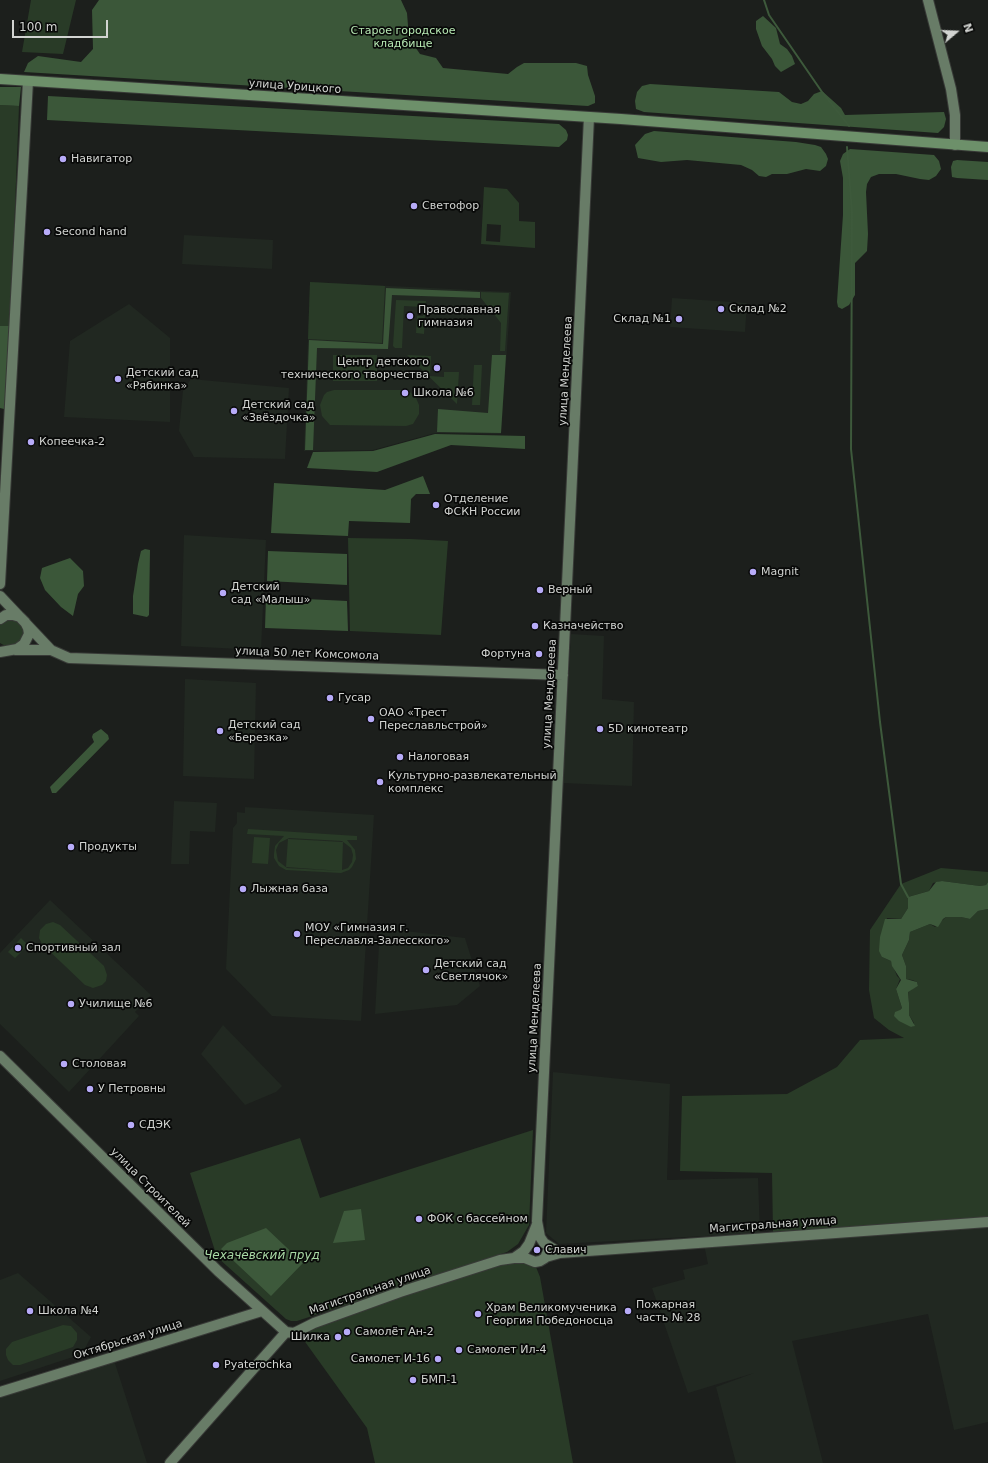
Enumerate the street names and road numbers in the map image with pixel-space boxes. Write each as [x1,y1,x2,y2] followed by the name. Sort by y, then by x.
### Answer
[248,77,342,97] street label: улица Урицкого
[557,316,575,426] street label: улица Менделеева
[541,639,559,749] street label: улица Менделеева
[235,645,379,663] street label: улица 50 лет Комсомола
[526,963,544,1073] street label: улица Менделеева
[107,1145,193,1231] street label: улица Строителей
[709,1214,837,1236] street label: Магистральная улица
[307,1264,433,1318] street label: Магистральная улица
[72,1317,184,1363] street label: Октябрьская улица

